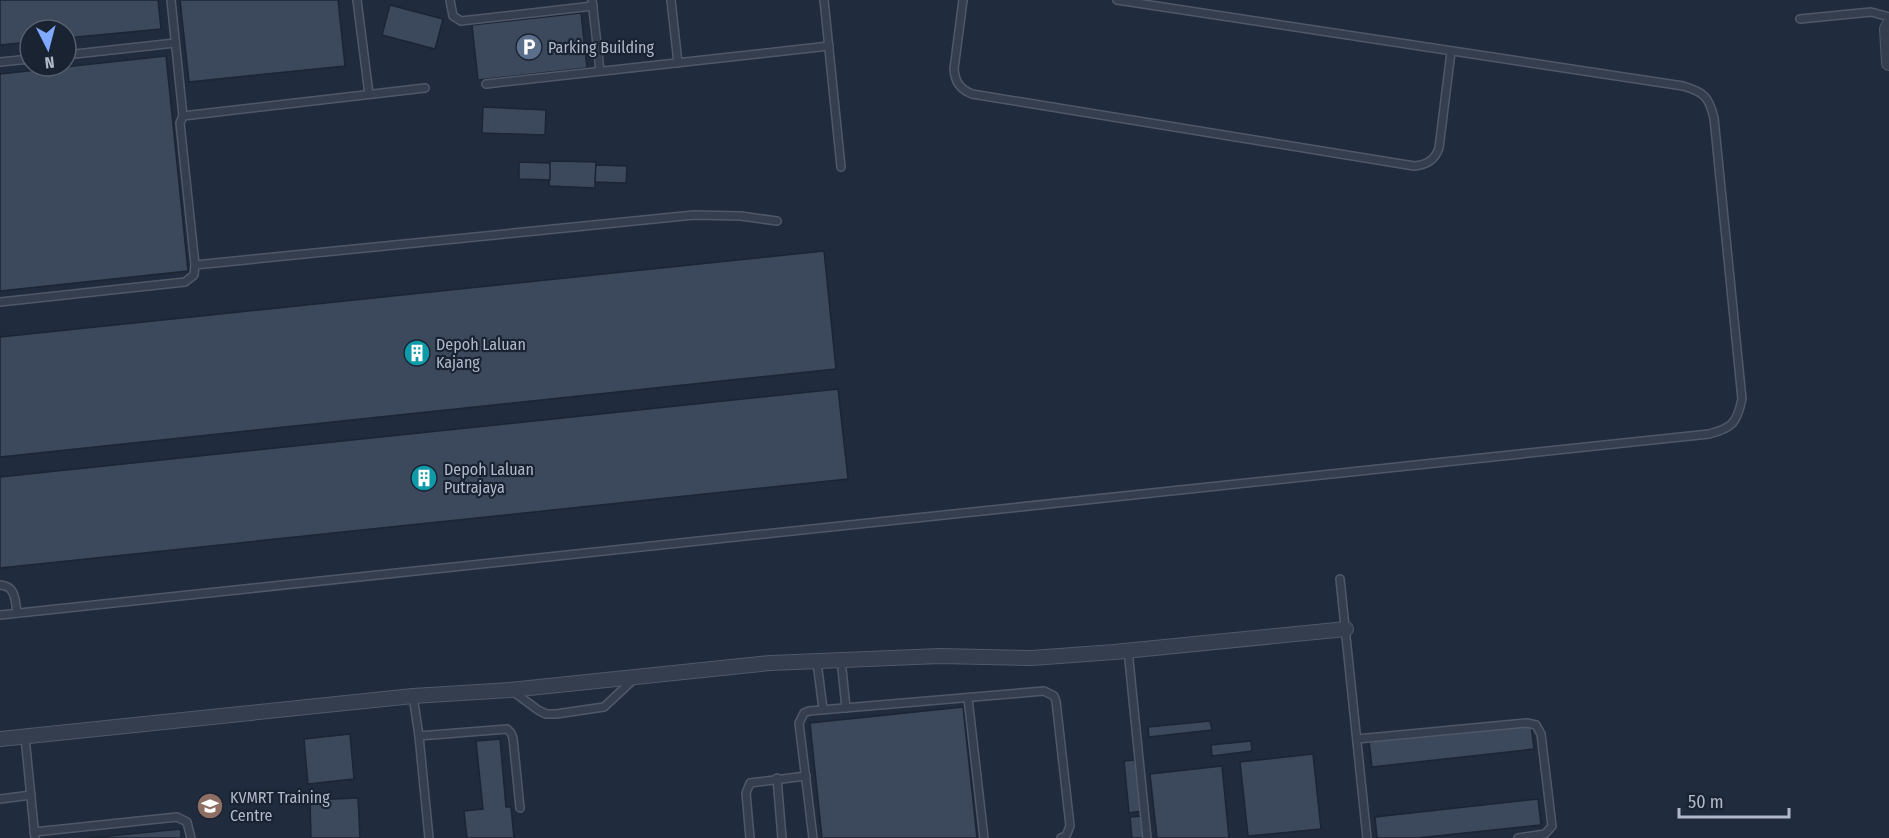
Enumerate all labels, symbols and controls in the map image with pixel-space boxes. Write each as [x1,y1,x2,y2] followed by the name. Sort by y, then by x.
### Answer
[18,18,78,78] north arrow
[514,32,544,62] parking icon: Parking Building
[548,38,654,57] place label: Parking Building
[44,52,55,72] text: N
[436,335,526,372] place label: Depoh Laluan Kajang
[402,338,432,368] building icon: Depoh Laluan Kajang
[444,460,534,497] place label: Depoh Laluan Putrajaya
[409,463,439,493] building icon: Depoh Laluan Putrajaya
[1679,781,1788,819] scale bar
[230,788,330,825] place label: KVMRT Training Centre
[195,791,225,821] school or university icon: KVMRT Training Centre
[1688,791,1724,813] text: 50 m

